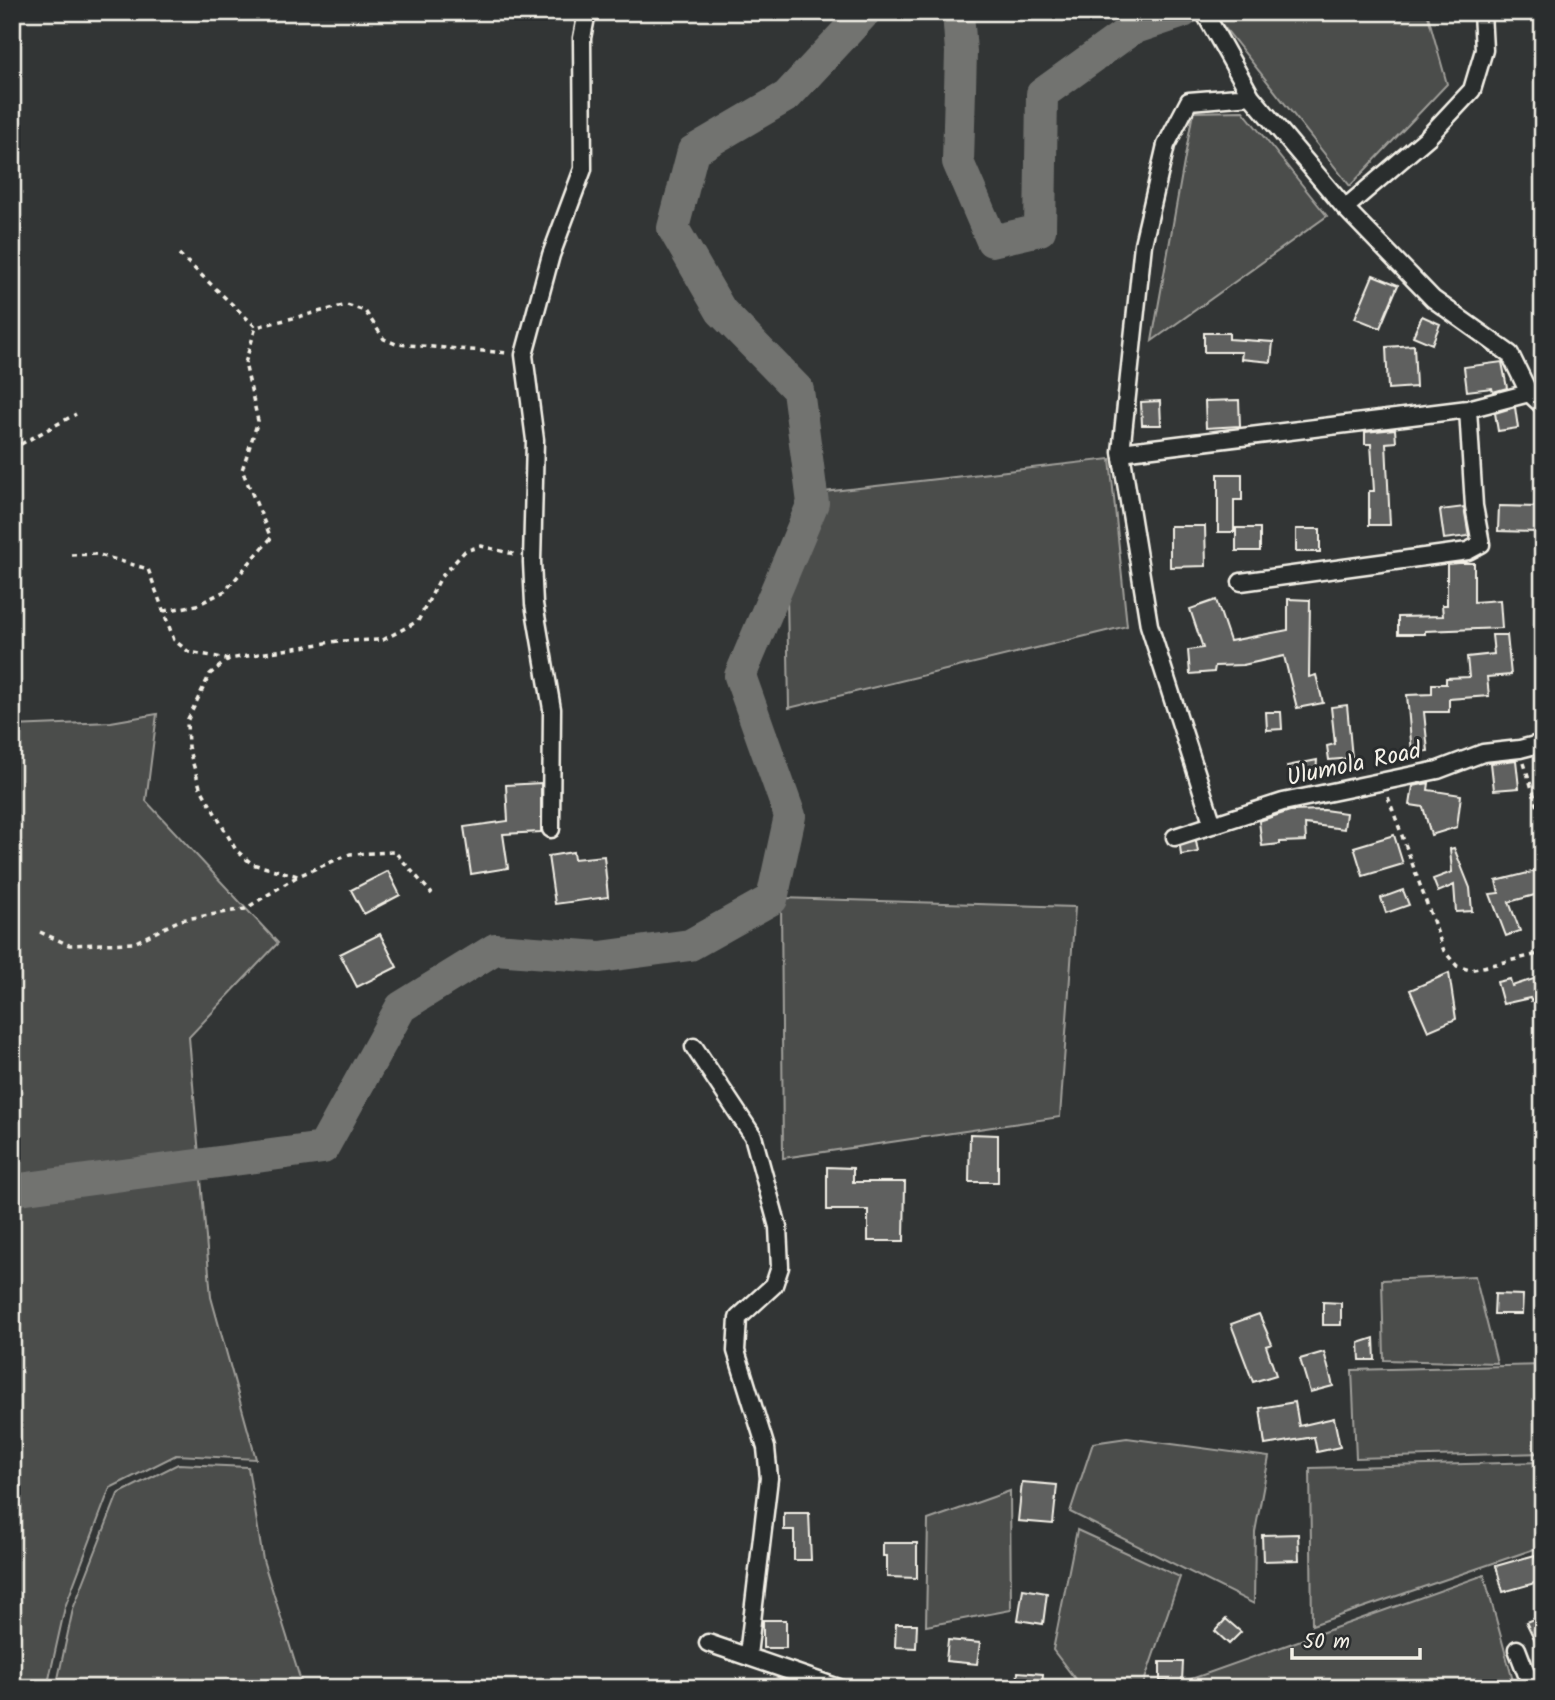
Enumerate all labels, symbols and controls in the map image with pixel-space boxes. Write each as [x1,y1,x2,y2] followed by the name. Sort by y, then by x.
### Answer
[1283,732,1426,798] street label: Ulumola Road
[1292,1616,1420,1660] scale bar
[1303,1626,1350,1659] text: 50 m

